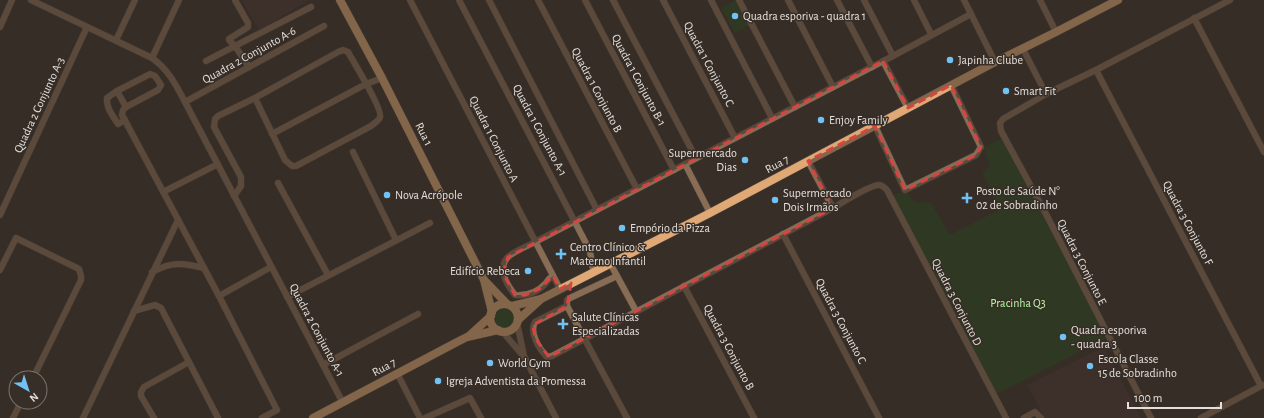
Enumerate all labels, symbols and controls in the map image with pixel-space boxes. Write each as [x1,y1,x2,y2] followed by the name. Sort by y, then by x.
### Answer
[743,10,866,23] place label: Quadra esporiva - quadra 1
[730,11,740,21] marker: Quadra esporiva - quadra 1
[681,20,736,109] street label: Quadra 1 Conjunto C
[200,24,299,87] street label: Quadra 2 Conjunto A-6
[609,32,668,128] street label: Quadra 1 Conjunto B-1
[569,46,624,135] street label: Quadra 1 Conjunto B
[958,54,1023,66] place label: Japinha Clube
[12,55,67,155] street label: Quadra 2 Conjunto A-3
[945,55,955,65] marker: Japinha Clube
[510,82,569,178] street label: Quadra 1 Conjunto A-1
[1014,85,1056,97] place label: Smart Fit
[1001,86,1011,96] marker: Smart Fit
[466,94,521,184] street label: Quadra 1 Conjunto A
[829,114,888,127] place label: Enjoy Family
[816,115,826,125] marker: Enjoy Family
[413,120,435,148] street label: Rua 1
[669,147,737,173] place label: Supermercado Dias
[763,153,791,175] street label: Rua 7
[740,155,750,165] marker: Supermercado Dias
[1160,179,1216,268] street label: Quadra 3 Conjunto F
[976,185,1060,211] place label: Posto de Saúde N° 02 de Sobradinho
[783,187,852,213] place label: Supermercado Dois Irmãos
[395,189,463,201] place label: Nova Acrópole
[382,190,392,200] marker: Nova Acrópole
[961,192,973,204] marker: Posto de Saúde N° 02 de Sobradinho
[770,195,780,205] marker: Supermercado Dois Irmãos
[1054,217,1109,307] street label: Quadra 3 Conjunto E
[630,222,711,234] place label: Empório da Pizza
[617,223,627,233] marker: Empório da Pizza
[570,241,646,267] place label: Centro Clínico & Materno Infantil
[555,248,567,260] marker: Centro Clínico & Materno Infantil
[929,256,984,348] street label: Quadra 3 Conjunto D
[450,265,520,277] place label: Edifício Rebeca
[523,266,533,276] marker: Edifício Rebeca
[813,276,869,366] street label: Quadra 3 Conjunto C
[287,282,347,379] street label: Quadra 2 Conjunto A-1
[990,297,1046,310] park label: Pracinha Q3
[701,302,757,392] street label: Quadra 3 Conjunto B
[572,311,639,337] place label: Salute Clínicas Especializadas
[557,318,569,330] marker: Salute Clínicas Especializadas
[1071,324,1147,350] place label: Quadra esporiva - quadra 3
[1058,332,1068,342] marker: Quadra esporiva - quadra 3
[1098,353,1177,379] place label: Escola Classe 15 de Sobradinho
[370,356,398,378] street label: Rua 7
[498,357,551,370] place label: World Gym
[485,358,495,368] marker: World Gym
[1085,361,1095,371] marker: Escola Classe 15 de Sobradinho
[8,370,48,410] north arrow
[446,375,586,388] place label: Igreja Adventista da Promessa
[433,376,443,386] marker: Igreja Adventista da Promessa
[1128,384,1221,410] scale bar
[28,391,40,404] text: N
[1134,392,1162,404] text: 100 m

